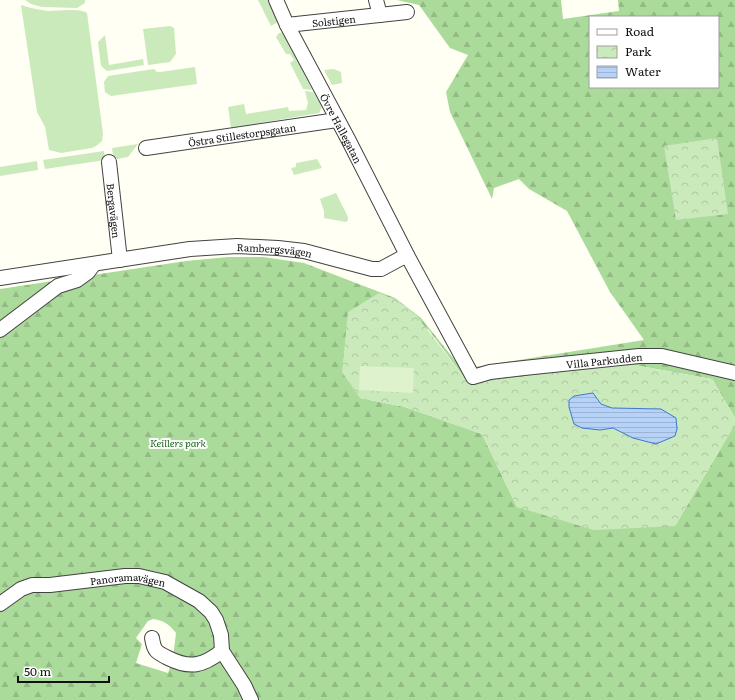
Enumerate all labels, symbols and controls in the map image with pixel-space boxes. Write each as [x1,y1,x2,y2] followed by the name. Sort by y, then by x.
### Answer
[311,10,357,30] street label: Solstigen
[589,16,719,88] legend
[625,22,655,40] text: Road
[625,42,652,60] text: Park
[625,62,661,80] text: Water
[317,90,367,166] street label: Övre Hallegatan
[187,119,297,149] street label: Östra Stillestorpsgatan
[104,182,125,239] street label: Bergavägen
[236,238,314,260] street label: Rambergsvägen
[565,348,643,371] street label: Villa Parkudden
[150,435,207,450] park label: Keillers park
[89,568,168,590] street label: Panoramavägen
[18,658,109,684] scale bar
[24,662,51,680] text: 50 m

